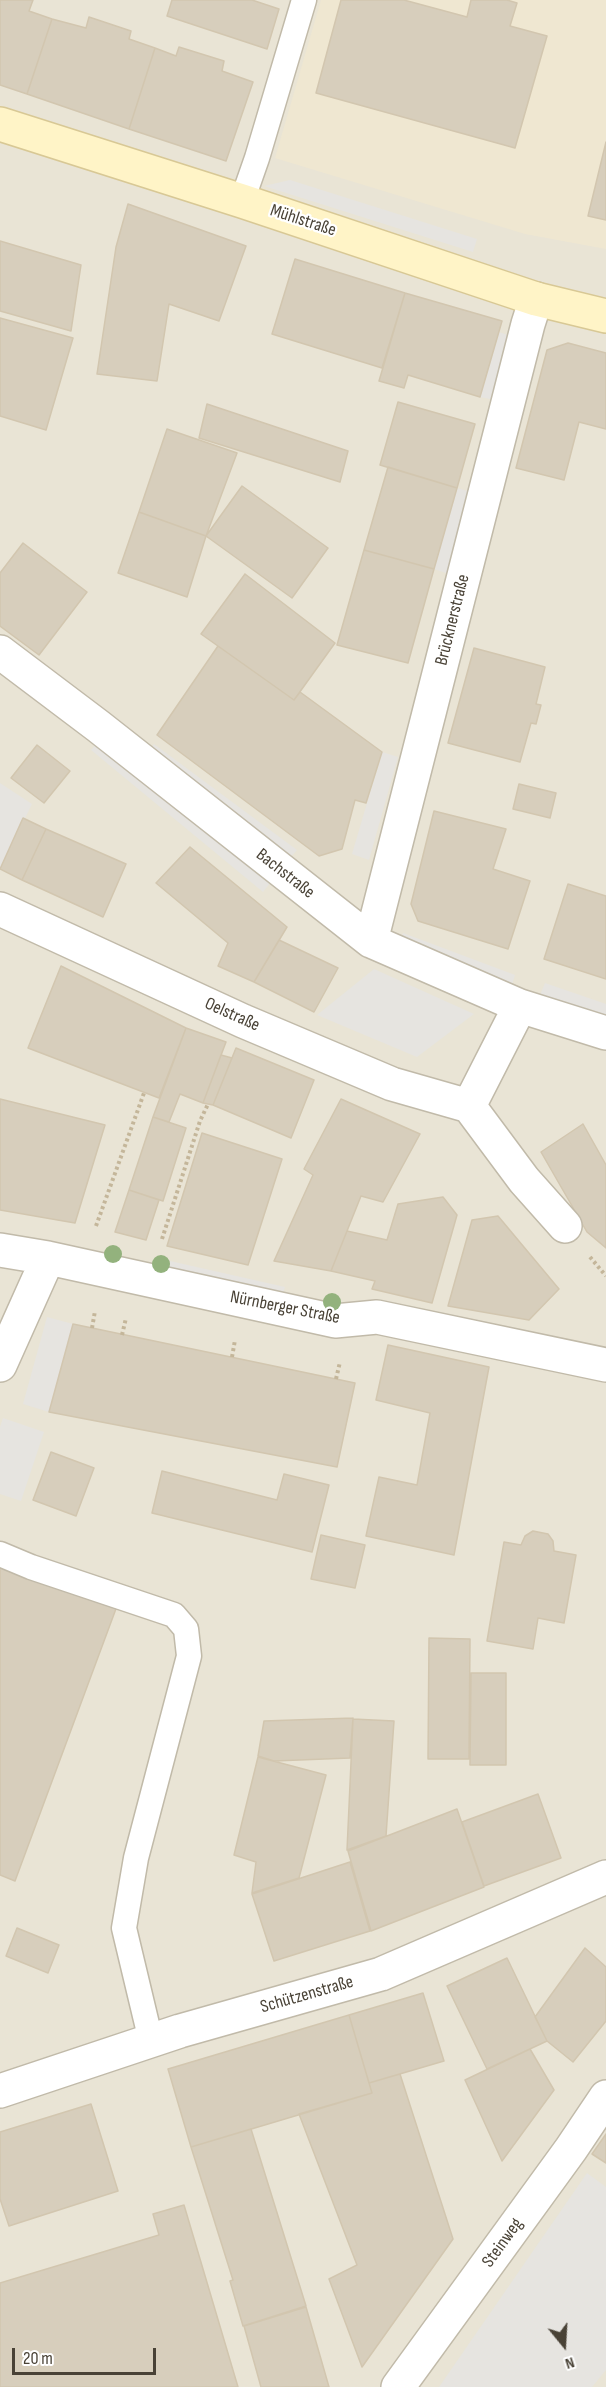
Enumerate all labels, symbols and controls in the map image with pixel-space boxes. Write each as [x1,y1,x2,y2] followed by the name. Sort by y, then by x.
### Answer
[267,200,339,242] street label: Mühlstraße
[431,572,475,668] street label: Brücknerstraße
[251,844,319,904] street label: Bachstraße
[201,993,263,1037] street label: Oelstraße
[228,1287,342,1329] street label: Nürnberger Straße
[258,1971,356,2019] street label: Schützenstraße
[478,2214,528,2272] street label: Steinweg
[534,2315,594,2375] north arrow
[15,2336,159,2374] scale bar
[23,2348,53,2369] text: 20 m
[563,2352,577,2373] text: N

